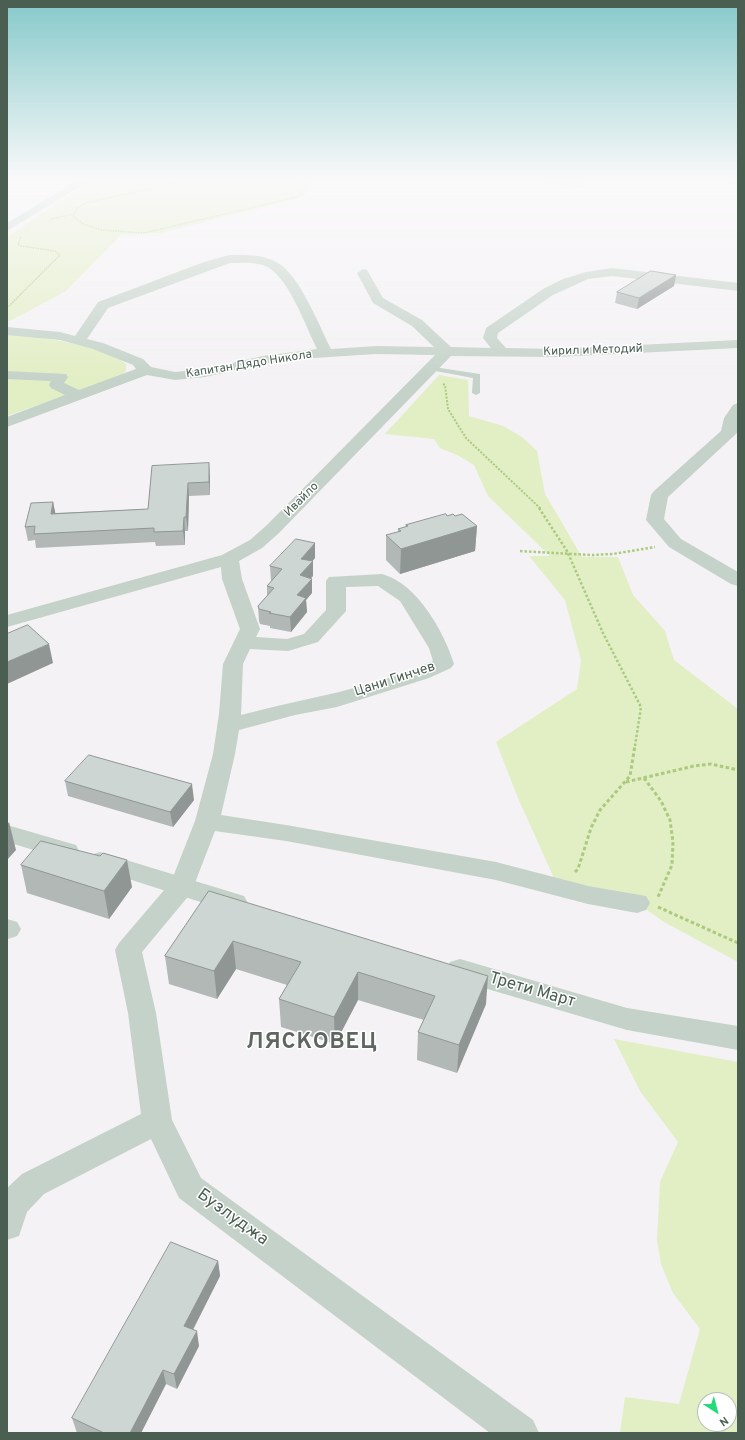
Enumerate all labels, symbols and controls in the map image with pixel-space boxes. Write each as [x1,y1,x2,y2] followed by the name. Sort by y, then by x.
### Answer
[543,342,643,360] street label: Кирил и Методий
[185,348,313,382] street label: Капитан Дядо Никола
[282,480,322,520] street label: Ивайло
[352,659,438,701] street label: Цани Гинчев
[487,969,577,1013] street label: Трети Март
[246,1031,378,1057] district label: ЛЯСКОВЕЦ
[192,1185,272,1251] street label: Бузлуджа
[697,1392,737,1432] north arrow
[716,1413,731,1429] text: N

